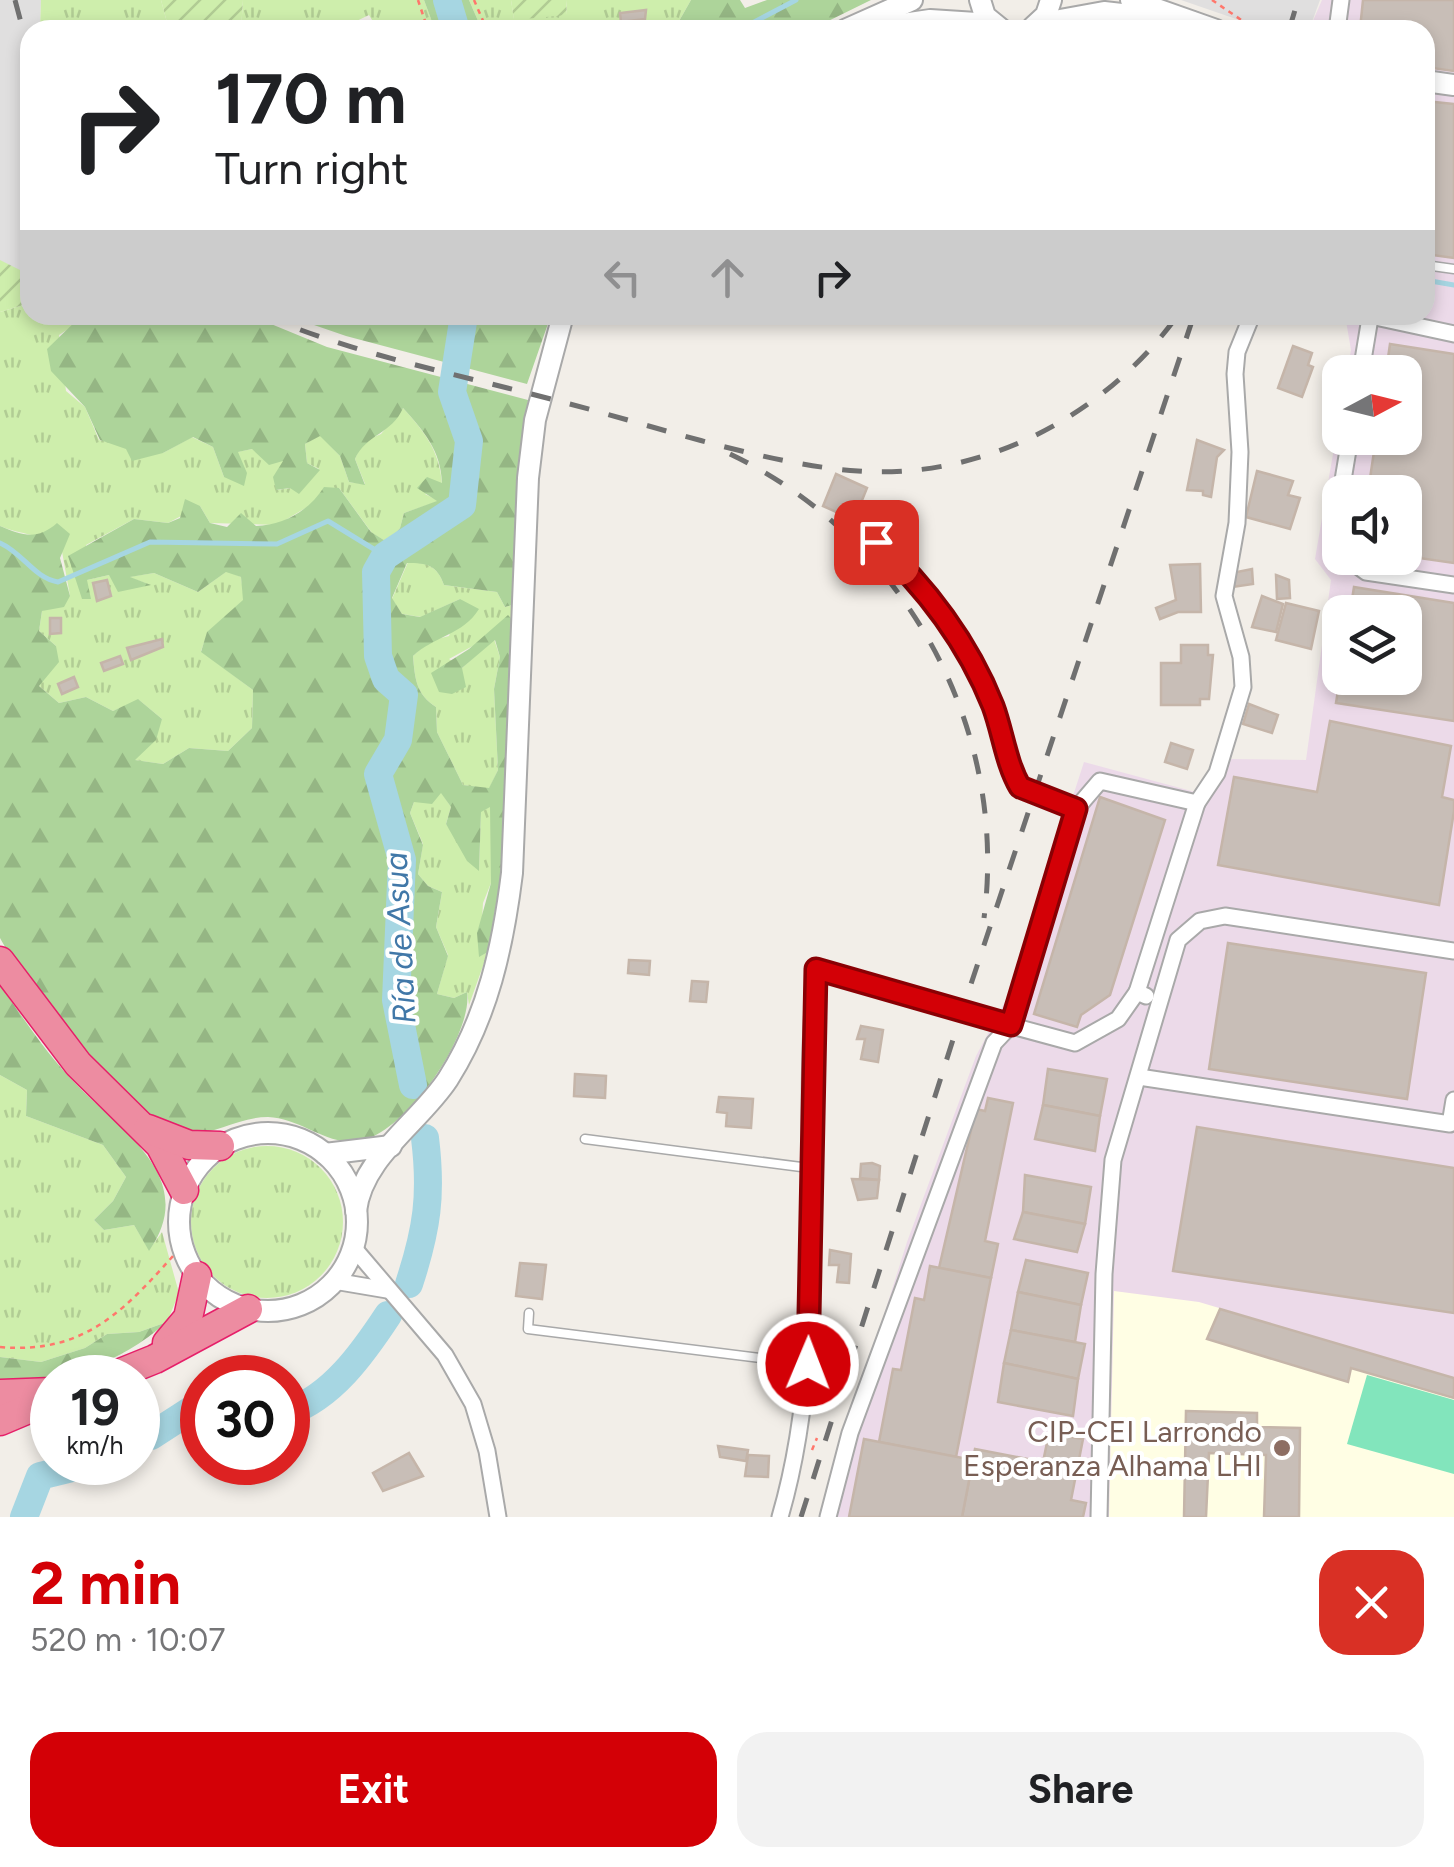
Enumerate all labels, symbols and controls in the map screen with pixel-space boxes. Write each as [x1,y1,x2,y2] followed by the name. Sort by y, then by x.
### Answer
[215,56,407,141] text: 170 m
[50,60,180,190] icon: right
[215,141,408,195] text: Turn right
[595,250,650,305] icon: left
[700,250,755,305] icon: ahead
[805,250,860,305] icon: right
[1322,355,1422,455] north arrow
[1322,355,1422,695] map controls
[1322,475,1422,575] button: sound
[834,500,919,585] pin
[849,515,904,570] icon: arrive
[1322,595,1422,695] button: layers
[377,851,423,1025] water label: Ría de Asua
[756,1312,860,1416] position arrow
[180,1355,310,1485] speed limit sign: 30
[70,1377,120,1438] text: 19
[963,1413,1262,1484] place label: CIP-CEI Larrondo Esperanza Alhama LHI
[66,1430,124,1460] text: km/h
[1271,1437,1293,1459] marker: CIP-CEI Larrondo Esperanza Alhama LHI
[30,1547,181,1619] text: 2 min
[1319,1550,1424,1655] button: close
[30,1621,225,1659] text: 520 m · 10:07
[30,1732,717,1847] button: Exit
[737,1732,1424,1847] button: Share

